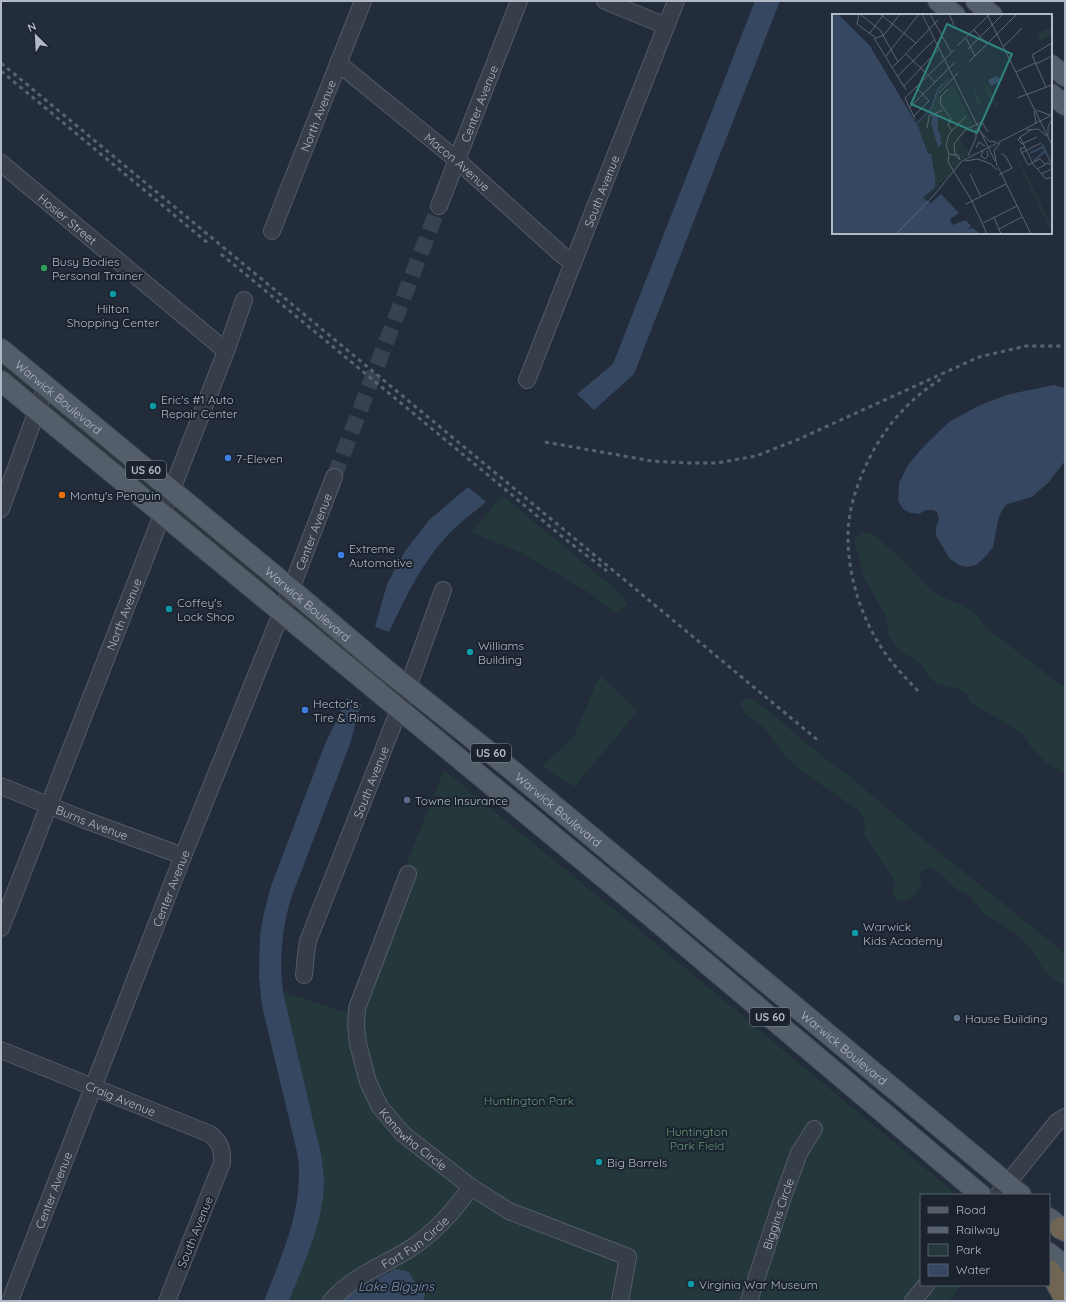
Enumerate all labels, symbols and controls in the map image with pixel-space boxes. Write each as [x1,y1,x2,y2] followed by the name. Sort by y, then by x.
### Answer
[832,14,1052,234] inset map
[16,16,56,56] north arrow
[25,19,38,35] text: N
[457,63,501,144] street label: Center Avenue
[297,77,339,154] street label: North Avenue
[422,129,494,194] street label: Macon Avenue
[580,153,622,229] street label: South Avenue
[35,190,100,248] street label: Hosier Street
[52,254,143,283] place label: Busy Bodies Personal Trainer
[39,263,49,273] marker: Busy Bodies Personal Trainer
[108,289,118,299] marker: Hilton Shopping Center
[67,301,160,330] place label: Hilton Shopping Center
[12,357,105,437] street label: Warwick Boulevard
[161,392,238,421] place label: Eric's #1 Auto Repair Center
[148,401,158,411] marker: Eric's #1 Auto Repair Center
[236,451,283,466] place label: 7-Eleven
[223,453,233,463] marker: 7-Eleven
[126,461,166,479] road number: US 60
[70,488,161,503] place label: Monty's Penguin
[57,490,67,500] marker: Monty's Penguin
[291,491,335,572] street label: Center Avenue
[349,541,413,570] place label: Extreme Automotive
[336,550,346,560] marker: Extreme Automotive
[262,563,354,644] street label: Warwick Boulevard
[103,576,144,652] street label: North Avenue
[177,595,235,624] place label: Coffey's Lock Shop
[164,604,174,614] marker: Coffey's Lock Shop
[478,638,524,667] place label: Williams Building
[465,647,475,657] marker: Williams Building
[313,696,376,725] place label: Hector's Tire & Rims
[300,705,310,715] marker: Hector's Tire & Rims
[350,744,392,820] street label: South Avenue
[471,744,511,762] road number: US 60
[512,769,605,850] street label: Warwick Boulevard
[415,793,508,808] place label: Towne Insurance
[402,795,412,805] marker: Towne Insurance
[54,802,130,843] street label: Burns Avenue
[149,847,192,929] street label: Center Avenue
[863,919,943,948] place label: Warwick Kids Academy
[850,928,860,938] marker: Warwick Kids Academy
[798,1007,891,1088] street label: Warwick Boulevard
[750,1008,790,1026] road number: US 60
[965,1011,1047,1026] place label: Hause Building
[952,1013,962,1023] marker: Hause Building
[84,1077,158,1119] street label: Craig Avenue
[484,1093,574,1108] park label: Huntington Park
[376,1105,451,1173] street label: Kanawha Circle
[666,1124,728,1153] park label: Huntington Park Field
[31,1149,75,1231] street label: Center Avenue
[607,1155,668,1170] place label: Big Barrels
[594,1157,604,1167] marker: Big Barrels
[759,1176,797,1251] street label: Biggins Circle
[174,1194,216,1270] street label: South Avenue
[920,1194,1050,1286] legend
[956,1202,986,1217] text: Road
[378,1213,452,1271] street label: Fort Fun Circle
[956,1222,1000,1237] text: Railway
[956,1242,981,1257] text: Park
[956,1262,991,1277] text: Water
[699,1277,818,1292] place label: Virginia War Museum
[358,1278,435,1294] water label: Lake Biggins
[686,1279,696,1289] marker: Virginia War Museum

